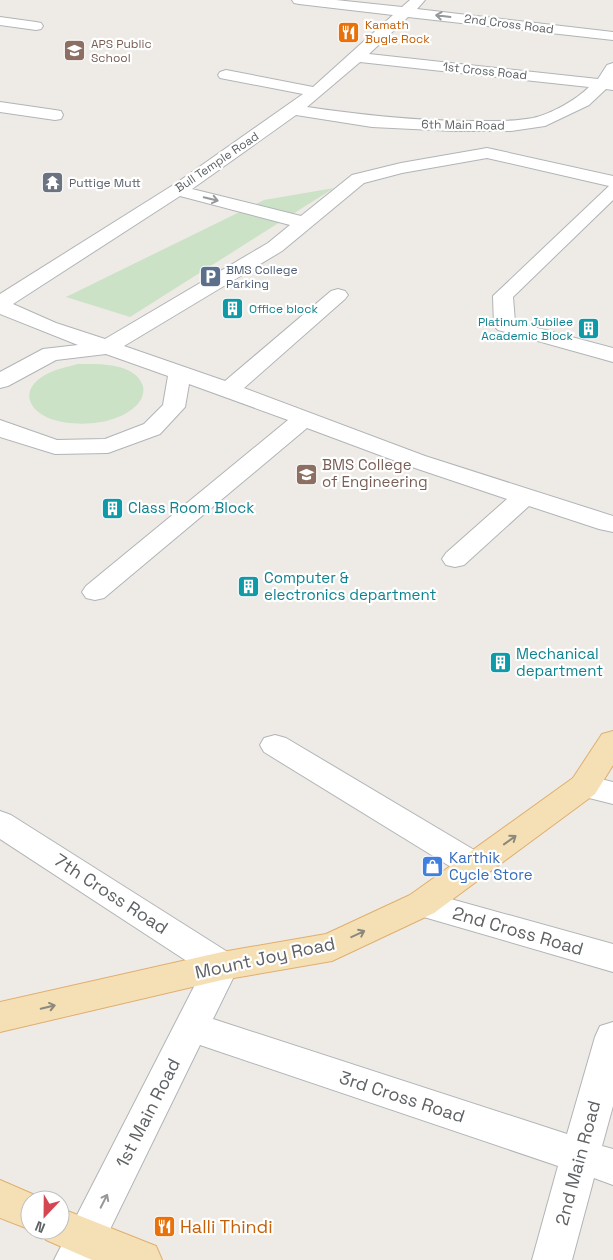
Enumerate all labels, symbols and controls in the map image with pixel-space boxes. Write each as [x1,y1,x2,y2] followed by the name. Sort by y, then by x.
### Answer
[435,11,451,21] one-way arrow
[463,11,555,37] street label: 2nd Cross Road
[365,17,430,47] place label: Kamath Bugle Rock
[337,20,361,44] restaurant icon: Kamath Bugle Rock
[91,36,152,66] place label: APS Public School
[63,39,87,63] school or university icon: APS Public School
[442,59,528,83] street label: 1st Cross Road
[421,116,505,134] street label: 6th Main Road
[172,128,262,196] street label: Bull Temple Road
[41,171,65,195] temple icon: Puttige Mutt
[69,175,141,191] place label: Puttige Mutt
[203,195,219,204] one-way arrow
[226,262,298,292] place label: BMS College Parking
[198,265,222,289] parking icon: BMS College Parking
[221,297,245,321] building icon: Office block
[249,301,318,317] place label: Office block
[478,314,574,344] place label: Platinum Jubilee Academic Block
[577,317,601,341] building icon: Platinum Jubilee Academic Block
[322,455,428,491] place label: BMS College of Engineering
[294,462,318,486] school or university icon: BMS College of Engineering
[100,496,124,520] building icon: Class Room Block
[128,498,254,517] place label: Class Room Block
[264,568,436,604] place label: Computer & electronics department
[236,575,260,599] building icon: Computer & electronics department
[516,644,603,680] place label: Mechanical department
[488,651,512,675] building icon: Mechanical department
[503,834,516,845] one-way arrow
[50,848,172,939] street label: 7th Cross Road
[449,848,533,884] place label: Karthik Cycle Store
[421,855,445,879] shop icon: Karthik Cycle Store
[450,901,586,960] street label: 2nd Cross Road
[350,929,365,939] one-way arrow
[193,931,337,984] street label: Mount Joy Road
[39,1002,55,1011] one-way arrow
[110,1054,185,1171] street label: 1st Main Road
[337,1065,468,1128] street label: 3rd Cross Road
[550,1098,605,1228] street label: 2nd Main Road
[20,1190,70,1240] north arrow
[100,1194,109,1209] one-way arrow
[152,1215,176,1239] restaurant icon: Halli Thindi
[180,1215,273,1238] place label: Halli Thindi
[32,1217,48,1237] text: N

